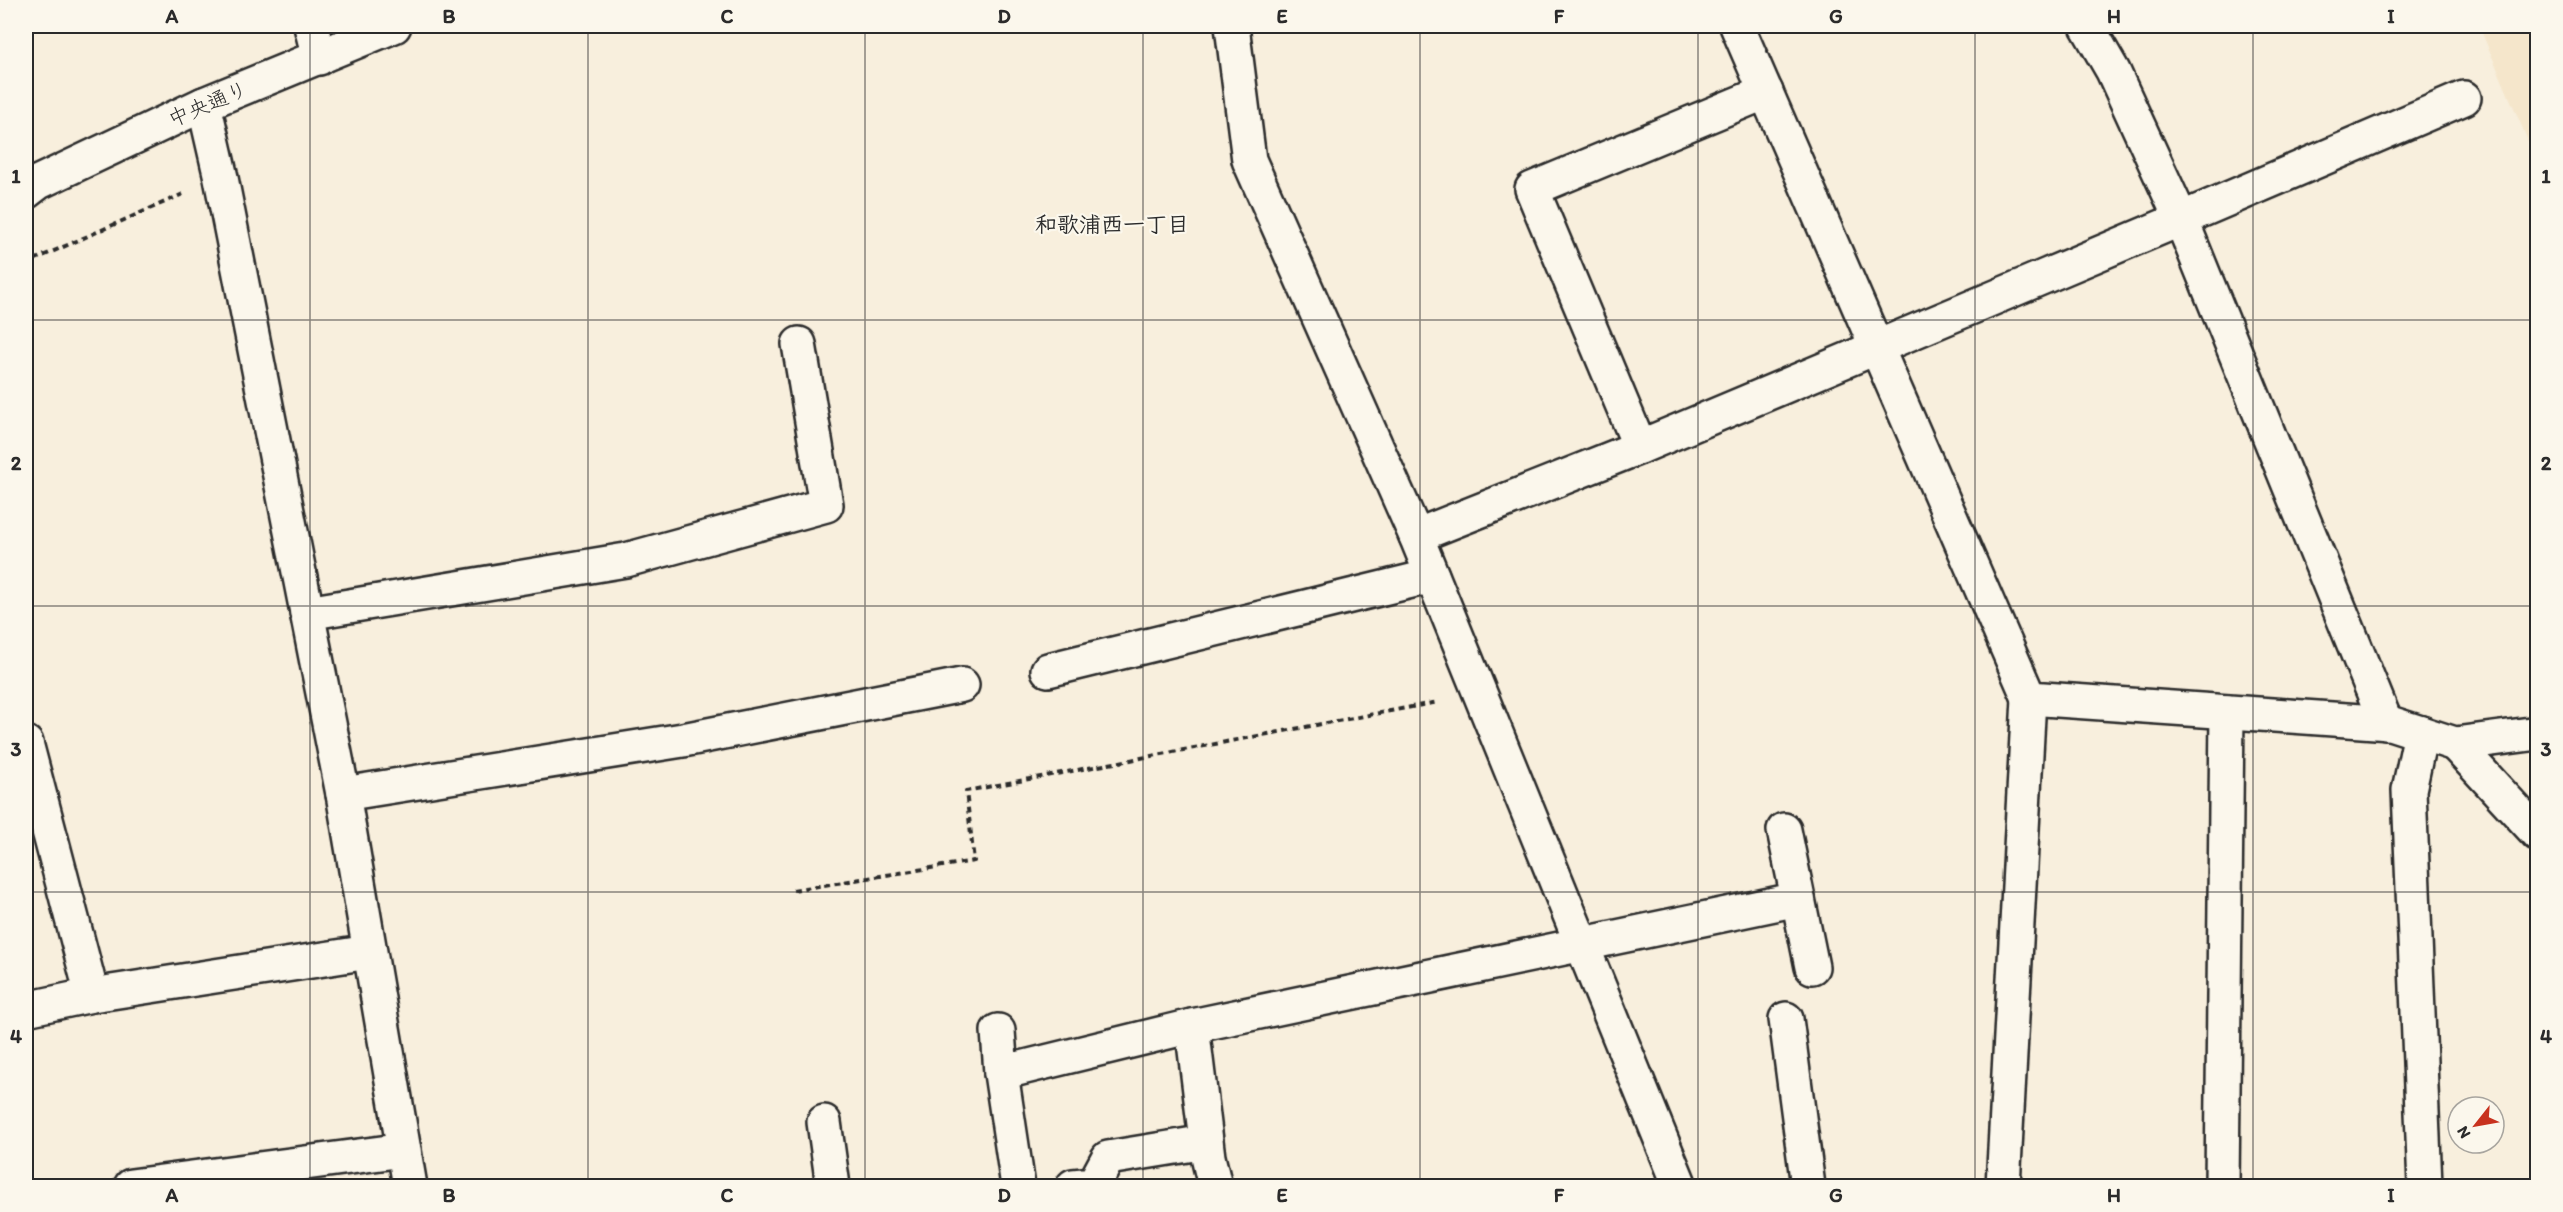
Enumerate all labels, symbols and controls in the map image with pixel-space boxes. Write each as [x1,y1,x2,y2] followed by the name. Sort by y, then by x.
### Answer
[165,4,179,28] text: A
[443,4,456,28] text: B
[721,4,734,28] text: C
[997,4,1011,28] text: D
[1276,4,1288,28] text: E
[1554,4,1565,28] text: F
[1829,4,1843,28] text: G
[2107,4,2121,28] text: H
[2387,4,2395,28] text: I
[164,76,251,131] street label: 中央通り
[11,164,21,188] text: 1
[2541,164,2551,188] text: 1
[1035,211,1189,238] district label: 和歌浦西一丁目
[11,451,22,475] text: 2
[2541,451,2552,475] text: 2
[11,737,22,761] text: 3
[2541,737,2552,761] text: 3
[10,1024,22,1048] text: 4
[2540,1024,2552,1048] text: 4
[2446,1095,2506,1155] north arrow
[2453,1123,2474,1142] text: N
[165,1183,179,1207] text: A
[443,1183,456,1207] text: B
[721,1183,734,1207] text: C
[997,1183,1011,1207] text: D
[1276,1183,1288,1207] text: E
[1554,1183,1565,1207] text: F
[1829,1183,1843,1207] text: G
[2107,1183,2121,1207] text: H
[2387,1183,2395,1207] text: I

